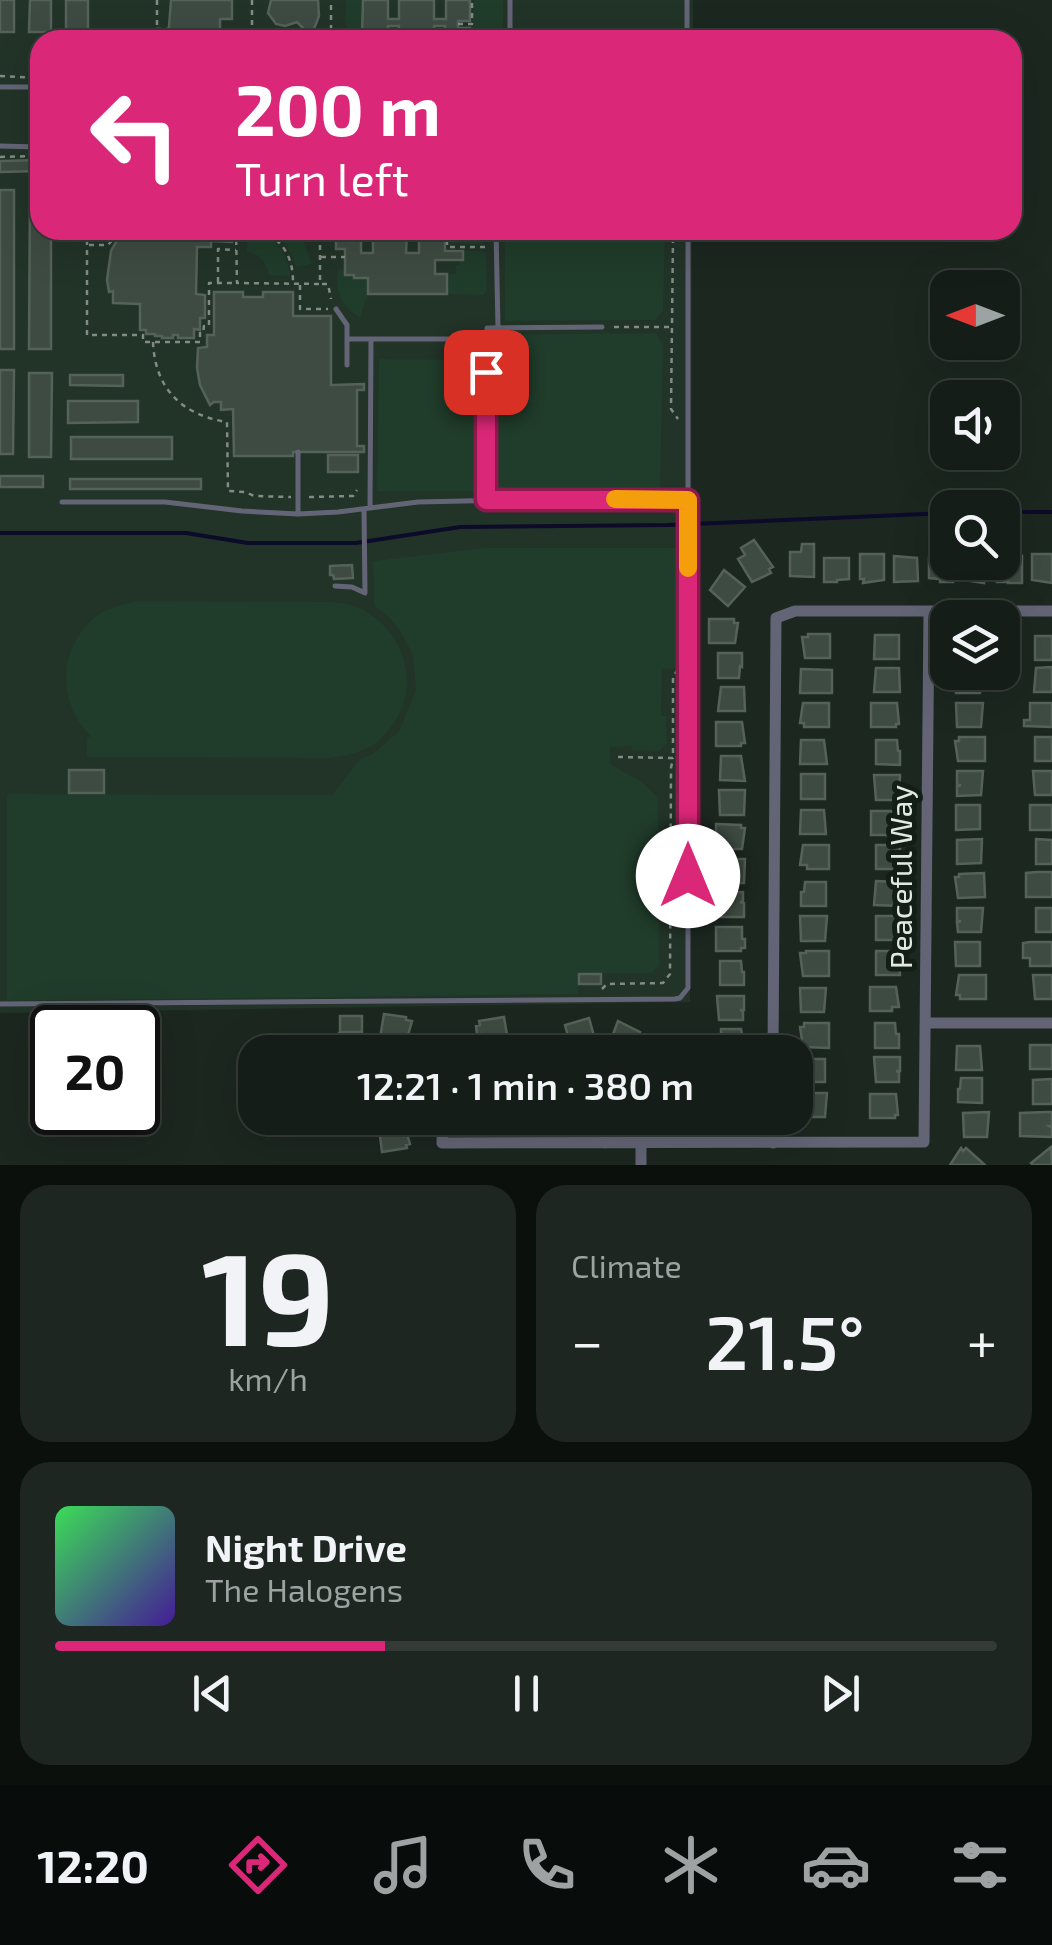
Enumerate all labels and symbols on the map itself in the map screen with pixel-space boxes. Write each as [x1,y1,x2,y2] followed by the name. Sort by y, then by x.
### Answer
[930,270,1020,360] north arrow
[444,330,529,415] pin
[882,785,918,969] street label: Peaceful Way
[636,824,740,928] position arrow
[30,1005,160,1135] speed limit sign: 20

